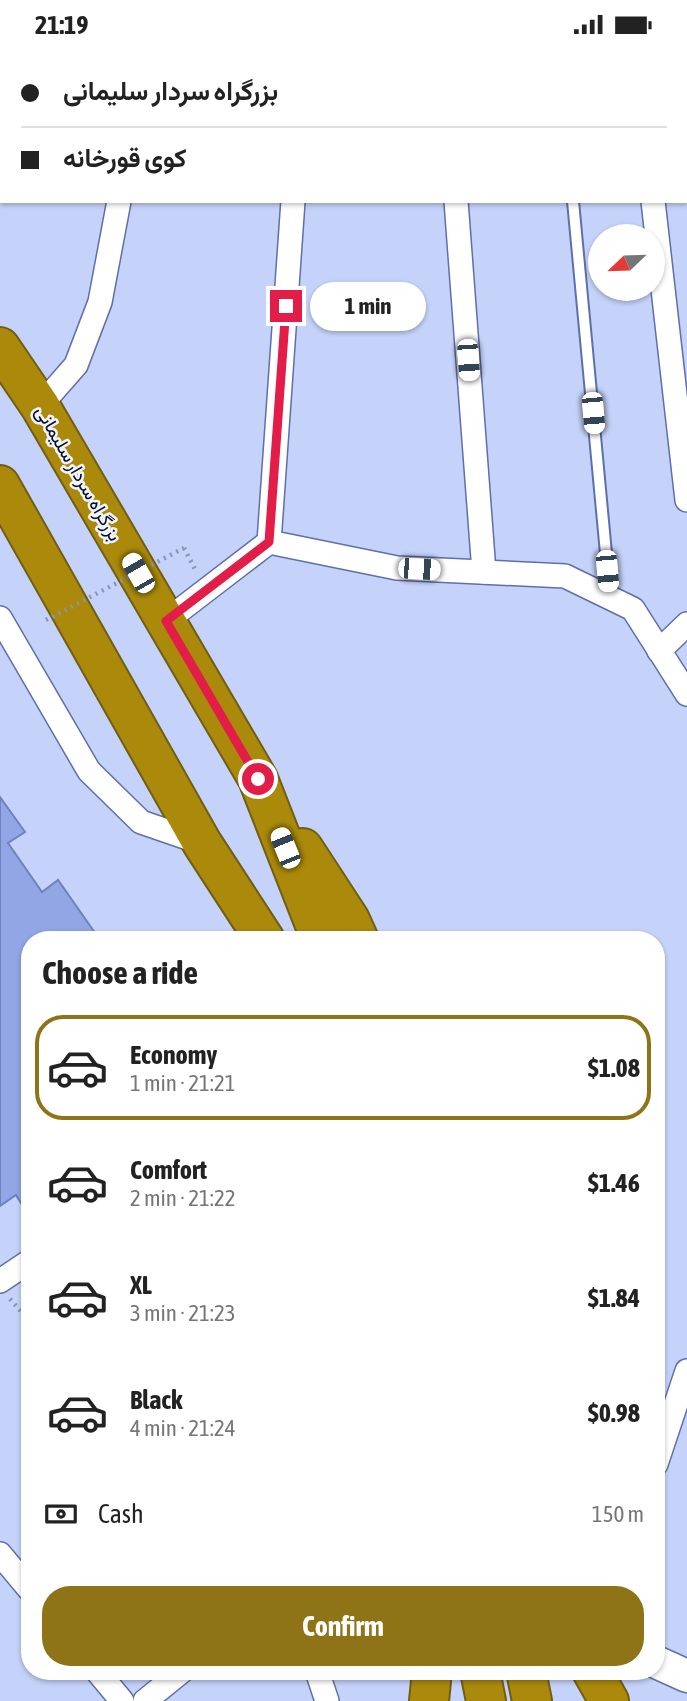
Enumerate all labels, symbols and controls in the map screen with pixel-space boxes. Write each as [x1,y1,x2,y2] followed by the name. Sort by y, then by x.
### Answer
[35,10,89,40] text: 21:19
[63,76,278,106] text: بزرگراه سردار سلیمانی
[63,143,186,173] text: کوی قورخانه
[588,224,665,301] north arrow
[588,224,665,301] map controls
[310,281,426,331] callout: 1 min
[270,290,302,322] route end
[345,293,391,319] text: 1 min
[457,338,480,382] car
[581,391,606,435] car
[30,401,127,545] street label: بزرگراه سردار سلیمانی
[595,549,620,593] car
[119,550,158,596] car
[398,557,441,581] car
[242,763,274,795] route start
[268,825,303,871] car
[42,954,198,991] text: Choose a ride
[46,1036,109,1099] icon: car
[130,1040,217,1070] text: Economy
[588,1053,640,1083] text: $1.08
[130,1070,236,1096] text: 1 min · 21:21
[46,1151,109,1214] icon: car
[130,1155,207,1185] text: Comfort
[588,1168,640,1198] text: $1.46
[130,1185,236,1211] text: 2 min · 21:22
[46,1266,109,1329] icon: car
[130,1270,152,1300] text: XL
[588,1283,640,1313] text: $1.84
[130,1300,236,1326] text: 3 min · 21:23
[46,1381,109,1444] icon: car
[130,1385,182,1415] text: Black
[588,1398,640,1428] text: $0.98
[130,1415,236,1441] text: 4 min · 21:24
[42,1495,80,1533] icon: cash
[98,1499,144,1529] text: Cash
[592,1501,644,1527] text: 150 m
[42,1586,644,1666] button: Confirm

